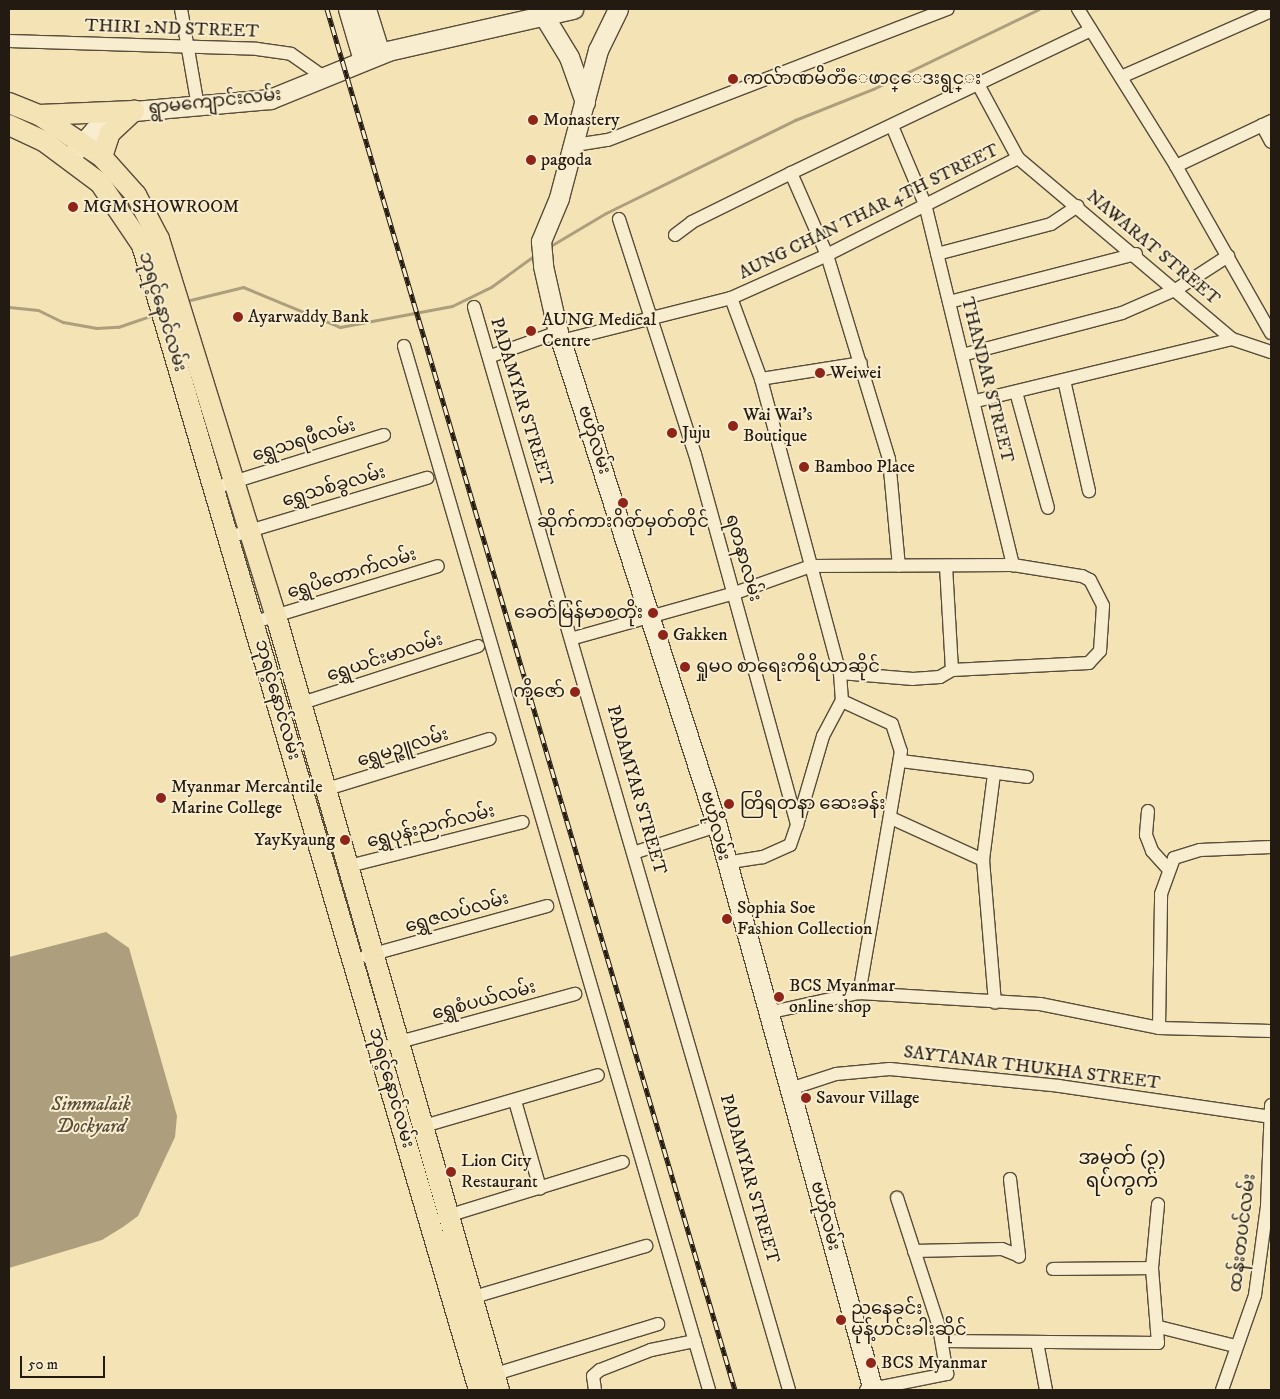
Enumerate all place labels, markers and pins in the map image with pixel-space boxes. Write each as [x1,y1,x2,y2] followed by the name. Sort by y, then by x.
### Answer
[743,68,981,90] place label: ကလ်ာဏမိတၱေဖာင္ေဒးရွင္း
[727,73,739,85] marker: ကလ်ာဏမိတၱေဖာင္ေဒးရွင္း
[543,109,619,131] place label: Monastery
[527,114,539,126] marker: Monastery
[541,149,592,171] place label: pagoda
[525,154,537,166] marker: pagoda
[83,196,239,218] place label: MGM SHOWROOM
[67,201,79,213] marker: MGM SHOWROOM
[248,306,369,328] place label: Ayarwaddy Bank
[542,310,656,352] place label: AUNG Medical Centre
[232,311,244,323] marker: Ayarwaddy Bank
[524,324,538,338] marker: AUNG Medical Centre
[830,362,881,384] place label: Weiwei
[814,367,826,379] marker: Weiwei
[743,405,813,448] place label: Wai Wai's Boutique
[727,420,739,432] marker: Wai Wai's Boutique
[682,422,711,444] place label: Juju
[666,427,678,439] marker: Juju
[814,456,915,478] place label: Bamboo Place
[798,461,810,473] marker: Bamboo Place
[617,497,629,509] marker: ဆိုက်ကားဂိတ်မှတ်တိုင်
[537,511,709,533] place label: ဆိုက်ကားဂိတ်မှတ်တိုင်
[514,602,643,624] place label: ခေတ်မြန်မာစတိုး
[647,607,659,619] marker: ခေတ်မြန်မာစတိုး
[673,624,728,646] place label: Gakken
[657,629,669,641] marker: Gakken
[695,656,880,678] place label: ရှုမဝ စာရေးကိရိယာဆိုင်
[679,661,691,673] marker: ရှုမဝ စာရေးကိရိယာဆိုင်
[513,681,565,703] place label: ကိုဇော်
[569,686,581,698] marker: ကိုဇော်
[171,777,323,820] place label: Myanmar Mercantile Marine College
[155,792,167,804] marker: Myanmar Mercantile Marine College
[740,793,886,815] place label: တြိရတနာ ဆေးခန်း
[722,797,736,811] marker: တြိရတနာ ဆေးခန်း
[254,829,335,851] place label: YayKyaung
[339,834,351,846] marker: YayKyaung
[737,898,872,941] place label: Sophia Soe Fashion Collection
[721,913,733,925] marker: Sophia Soe Fashion Collection
[789,976,895,1019] place label: BCS Myanmar online shop
[773,991,785,1003] marker: BCS Myanmar online shop
[816,1087,919,1109] place label: Savour Village
[800,1092,812,1104] marker: Savour Village
[461,1151,538,1194] place label: Lion City Restaurant
[445,1166,457,1178] marker: Lion City Restaurant
[851,1299,967,1342] place label: ညနေခင်း မုန့်ဟင်းခါးဆိုင်
[835,1314,847,1326] marker: ညနေခင်း မုန့်ဟင်းခါးဆိုင်
[881,1352,987,1374] place label: BCS Myanmar
[865,1357,877,1369] marker: BCS Myanmar

